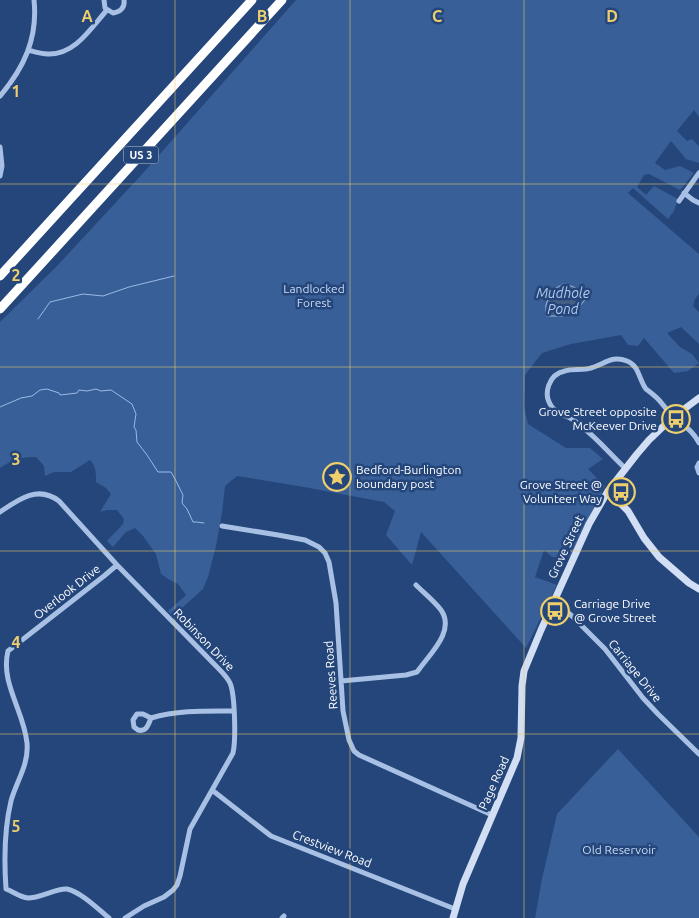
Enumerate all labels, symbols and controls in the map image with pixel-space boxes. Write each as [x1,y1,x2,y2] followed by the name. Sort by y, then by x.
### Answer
[81,7,93,25] text: A
[257,7,267,25] text: B
[432,7,442,25] text: C
[606,7,618,25] text: D
[11,82,21,100] text: 1
[124,146,158,164] road number: US 3
[11,266,21,284] text: 2
[283,282,345,309] park label: Landlocked Forest
[536,285,590,317] water label: Mudhole Pond
[661,404,691,434] bus stop icon: Grove Street opposite McKeever Drive
[539,405,657,432] place label: Grove Street opposite McKeever Drive
[11,450,21,468] text: 3
[322,462,352,492] place icon: Bedford-Burlington boundary post
[356,463,461,490] place label: Bedford-Burlington boundary post
[606,477,636,507] bus stop icon: Grove Street @ Volunteer Way
[520,478,602,505] place label: Grove Street @ Volunteer Way
[545,513,586,580] street label: Grove Street
[31,562,102,622] street label: Overlook Drive
[540,596,570,626] bus stop icon: Carriage Drive @ Grove Street
[574,597,657,624] place label: Carriage Drive @ Grove Street
[171,606,237,673] street label: Robinson Drive
[11,633,21,651] text: 4
[606,637,664,704] street label: Carriage Drive
[322,640,339,710] street label: Reeves Road
[476,754,511,812] street label: Page Road
[11,817,21,835] text: 5
[291,827,374,870] street label: Crestview Road
[582,843,656,856] park label: Old Reservoir

